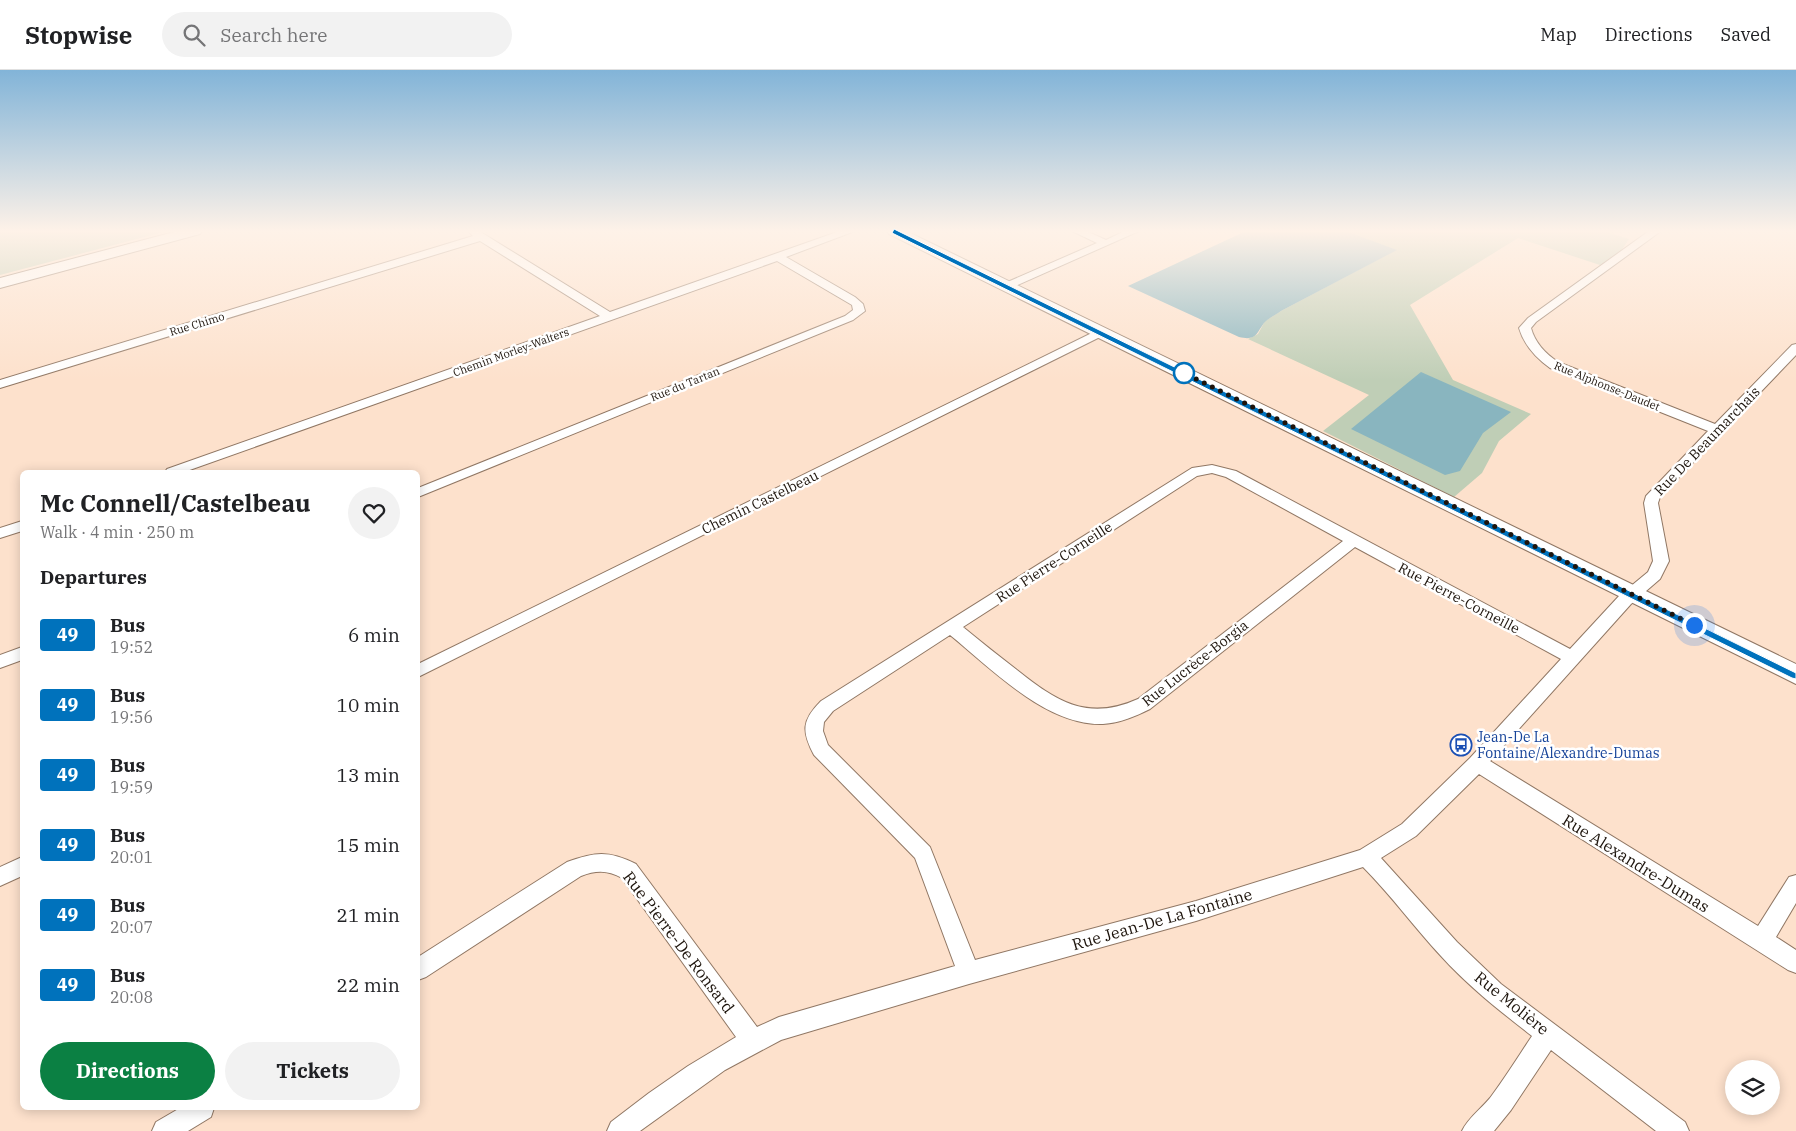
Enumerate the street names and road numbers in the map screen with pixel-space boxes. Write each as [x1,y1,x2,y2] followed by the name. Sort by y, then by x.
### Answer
[168,309,226,339] street label: Rue Chimo
[451,324,571,380] street label: Chemin Morley-Walters
[1552,358,1662,414] street label: Rue Alphonse-Daudet
[648,364,722,404] street label: Rue du Tartan
[1650,383,1764,499] street label: Rue De Beaumarchais
[699,466,822,538] street label: Chemin Castelbeau
[992,518,1116,606] street label: Rue Pierre-Corneille
[1395,558,1523,638] street label: Rue Pierre-Corneille
[1138,616,1252,710] street label: Rue Lucrèce-Borgia
[1559,810,1713,916] street label: Rue Alexandre-Dumas
[619,867,739,1017] street label: Rue Pierre-De Ronsard
[1070,884,1254,954] street label: Rue Jean-De La Fontaine
[1471,967,1553,1039] street label: Rue Molière

